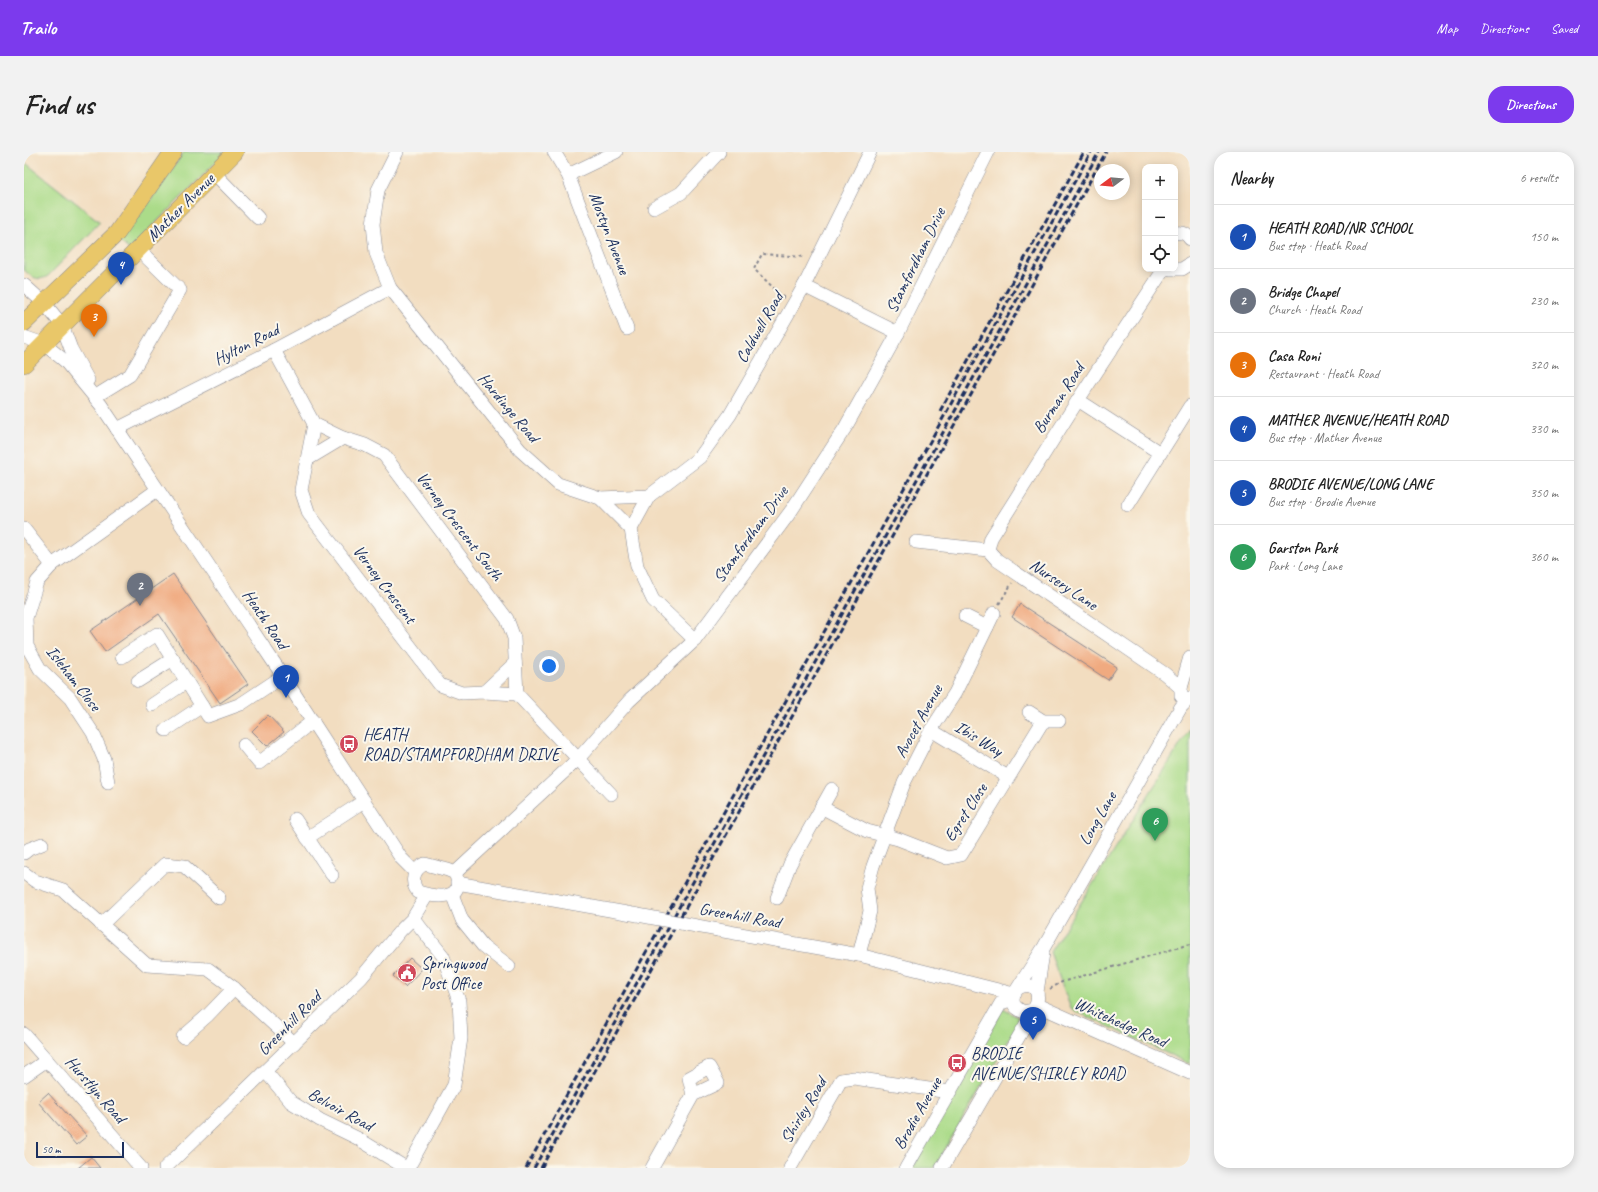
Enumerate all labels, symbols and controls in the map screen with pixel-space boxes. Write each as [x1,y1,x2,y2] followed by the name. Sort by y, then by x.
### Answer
[20,16,56,40] text: Trailo
[1437,20,1458,37] text: Map
[1480,20,1529,37] text: Directions
[1551,20,1578,37] text: Saved
[1488,86,1574,123] button: Directions
[24,87,94,122] text: Find us
[1094,164,1130,200] north arrow
[1142,164,1178,272] map controls
[1142,164,1178,200] button: +
[142,168,220,246] street label: Mather Avenue
[1230,168,1273,189] text: Nearby
[1520,170,1558,186] text: 6 results
[584,189,635,279] street label: Mostyn Avenue
[1142,200,1178,236] button: −
[881,203,951,316] street label: Stamfordham Drive
[1268,219,1413,238] text: HEATH ROAD/NR SCHOOL
[1240,229,1246,245] text: 1
[1530,229,1558,245] text: 150 m
[1142,236,1178,272] button: locate
[1268,238,1366,254] text: Bus stop · Heath Road
[108,252,134,285] pin: 4
[1268,283,1338,302] text: Bridge Chapel
[731,286,789,366] street label: Caldwell Road
[1240,293,1246,309] text: 2
[1530,293,1558,309] text: 230 m
[1268,302,1361,318] text: Church · Heath Road
[81,304,107,337] pin: 3
[210,318,285,370] street label: Hylton Road
[1268,347,1320,366] text: Casa Roni
[1028,357,1090,437] street label: Burman Road
[1240,357,1246,373] text: 3
[1530,357,1558,373] text: 320 m
[1268,366,1379,382] text: Restaurant · Heath Road
[473,368,546,449] street label: Hardinge Road
[1268,411,1448,430] text: MATHER AVENUE/HEATH ROAD
[1240,421,1246,437] text: 4
[1530,421,1558,437] text: 330 m
[1268,430,1381,446] text: Bus stop · Mather Avenue
[412,468,508,586] street label: Verney Crescent South
[1268,475,1433,494] text: BRODIE AVENUE/LONG LANE
[708,481,793,587] street label: Stamfordham Drive
[1240,485,1246,501] text: 5
[1530,485,1558,501] text: 350 m
[1268,494,1375,510] text: Bus stop · Brodie Avenue
[1268,539,1337,558] text: Garston Park
[348,541,422,630] street label: Verney Crescent
[1240,549,1246,565] text: 6
[1530,549,1558,565] text: 360 m
[1026,554,1103,616] street label: Nursery Lane
[1268,558,1342,574] text: Park · Long Lane
[127,573,153,606] pin: 2
[238,585,295,655] street label: Heath Road
[42,641,107,716] street label: Isleham Close
[539,656,559,676] your location
[273,665,299,698] pin: 1
[890,680,948,761] street label: Avocet Avenue
[951,716,1008,762] street label: Ibis Way
[363,724,562,765] place label: HEATH ROAD/STAMPFORDHAM DRIVE
[338,733,360,755] bus stop icon: HEATH ROAD/STAMPFORDHAM DRIVE
[939,778,993,845] street label: Egret Close
[1074,786,1122,849] street label: Long Lane
[1142,808,1168,841] pin: 6
[698,898,785,933] street label: Greenhill Road
[421,953,488,994] place label: Springwood Post Office
[396,962,418,984] public building icon: Springwood Post Office
[253,985,328,1060] street label: Greenhill Road
[1071,993,1172,1053] street label: Whitehedge Road
[1020,1007,1046,1040] pin: 5
[971,1043,1127,1084] place label: BRODIE AVENUE/SHIRLEY ROAD
[61,1051,132,1129] street label: Hurstlyn Road
[946,1052,968,1074] bus stop icon: BRODIE AVENUE/SHIRLEY ROAD
[776,1071,833,1147] street label: Shirley Road
[888,1072,947,1153] street label: Brodie Avenue
[305,1083,379,1137] street label: Belvoir Road
[36,1140,124,1159] scale bar
[42,1142,61,1156] text: 50 m

